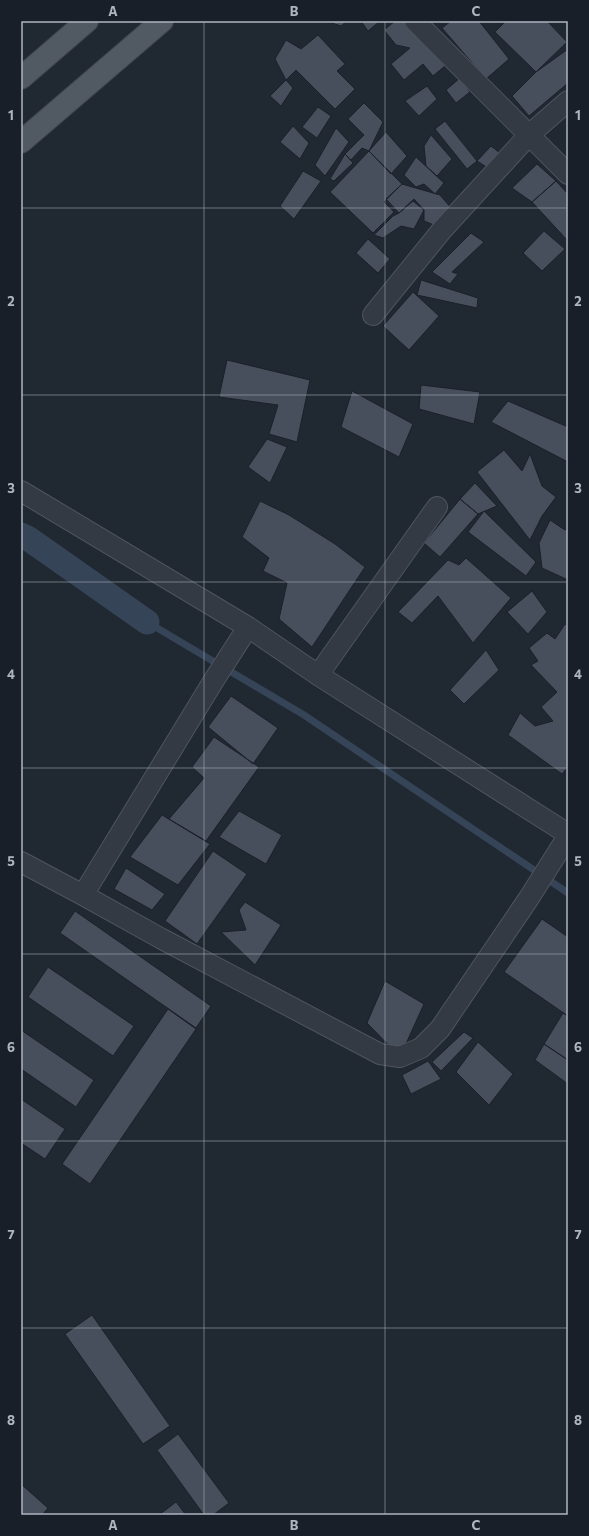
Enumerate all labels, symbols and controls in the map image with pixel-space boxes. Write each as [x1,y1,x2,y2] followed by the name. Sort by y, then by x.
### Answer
[108,3,118,19] text: A
[290,3,299,19] text: B
[472,3,481,19] text: C
[8,107,14,123] text: 1
[575,107,581,123] text: 1
[7,293,15,309] text: 2
[574,293,582,309] text: 2
[7,480,15,496] text: 3
[574,480,582,496] text: 3
[7,666,15,682] text: 4
[574,666,582,682] text: 4
[7,853,15,869] text: 5
[574,853,582,869] text: 5
[7,1039,15,1055] text: 6
[574,1039,582,1055] text: 6
[7,1226,15,1242] text: 7
[574,1226,582,1242] text: 7
[7,1412,15,1428] text: 8
[574,1412,582,1428] text: 8
[108,1517,118,1533] text: A
[290,1517,299,1533] text: B
[472,1517,481,1533] text: C

